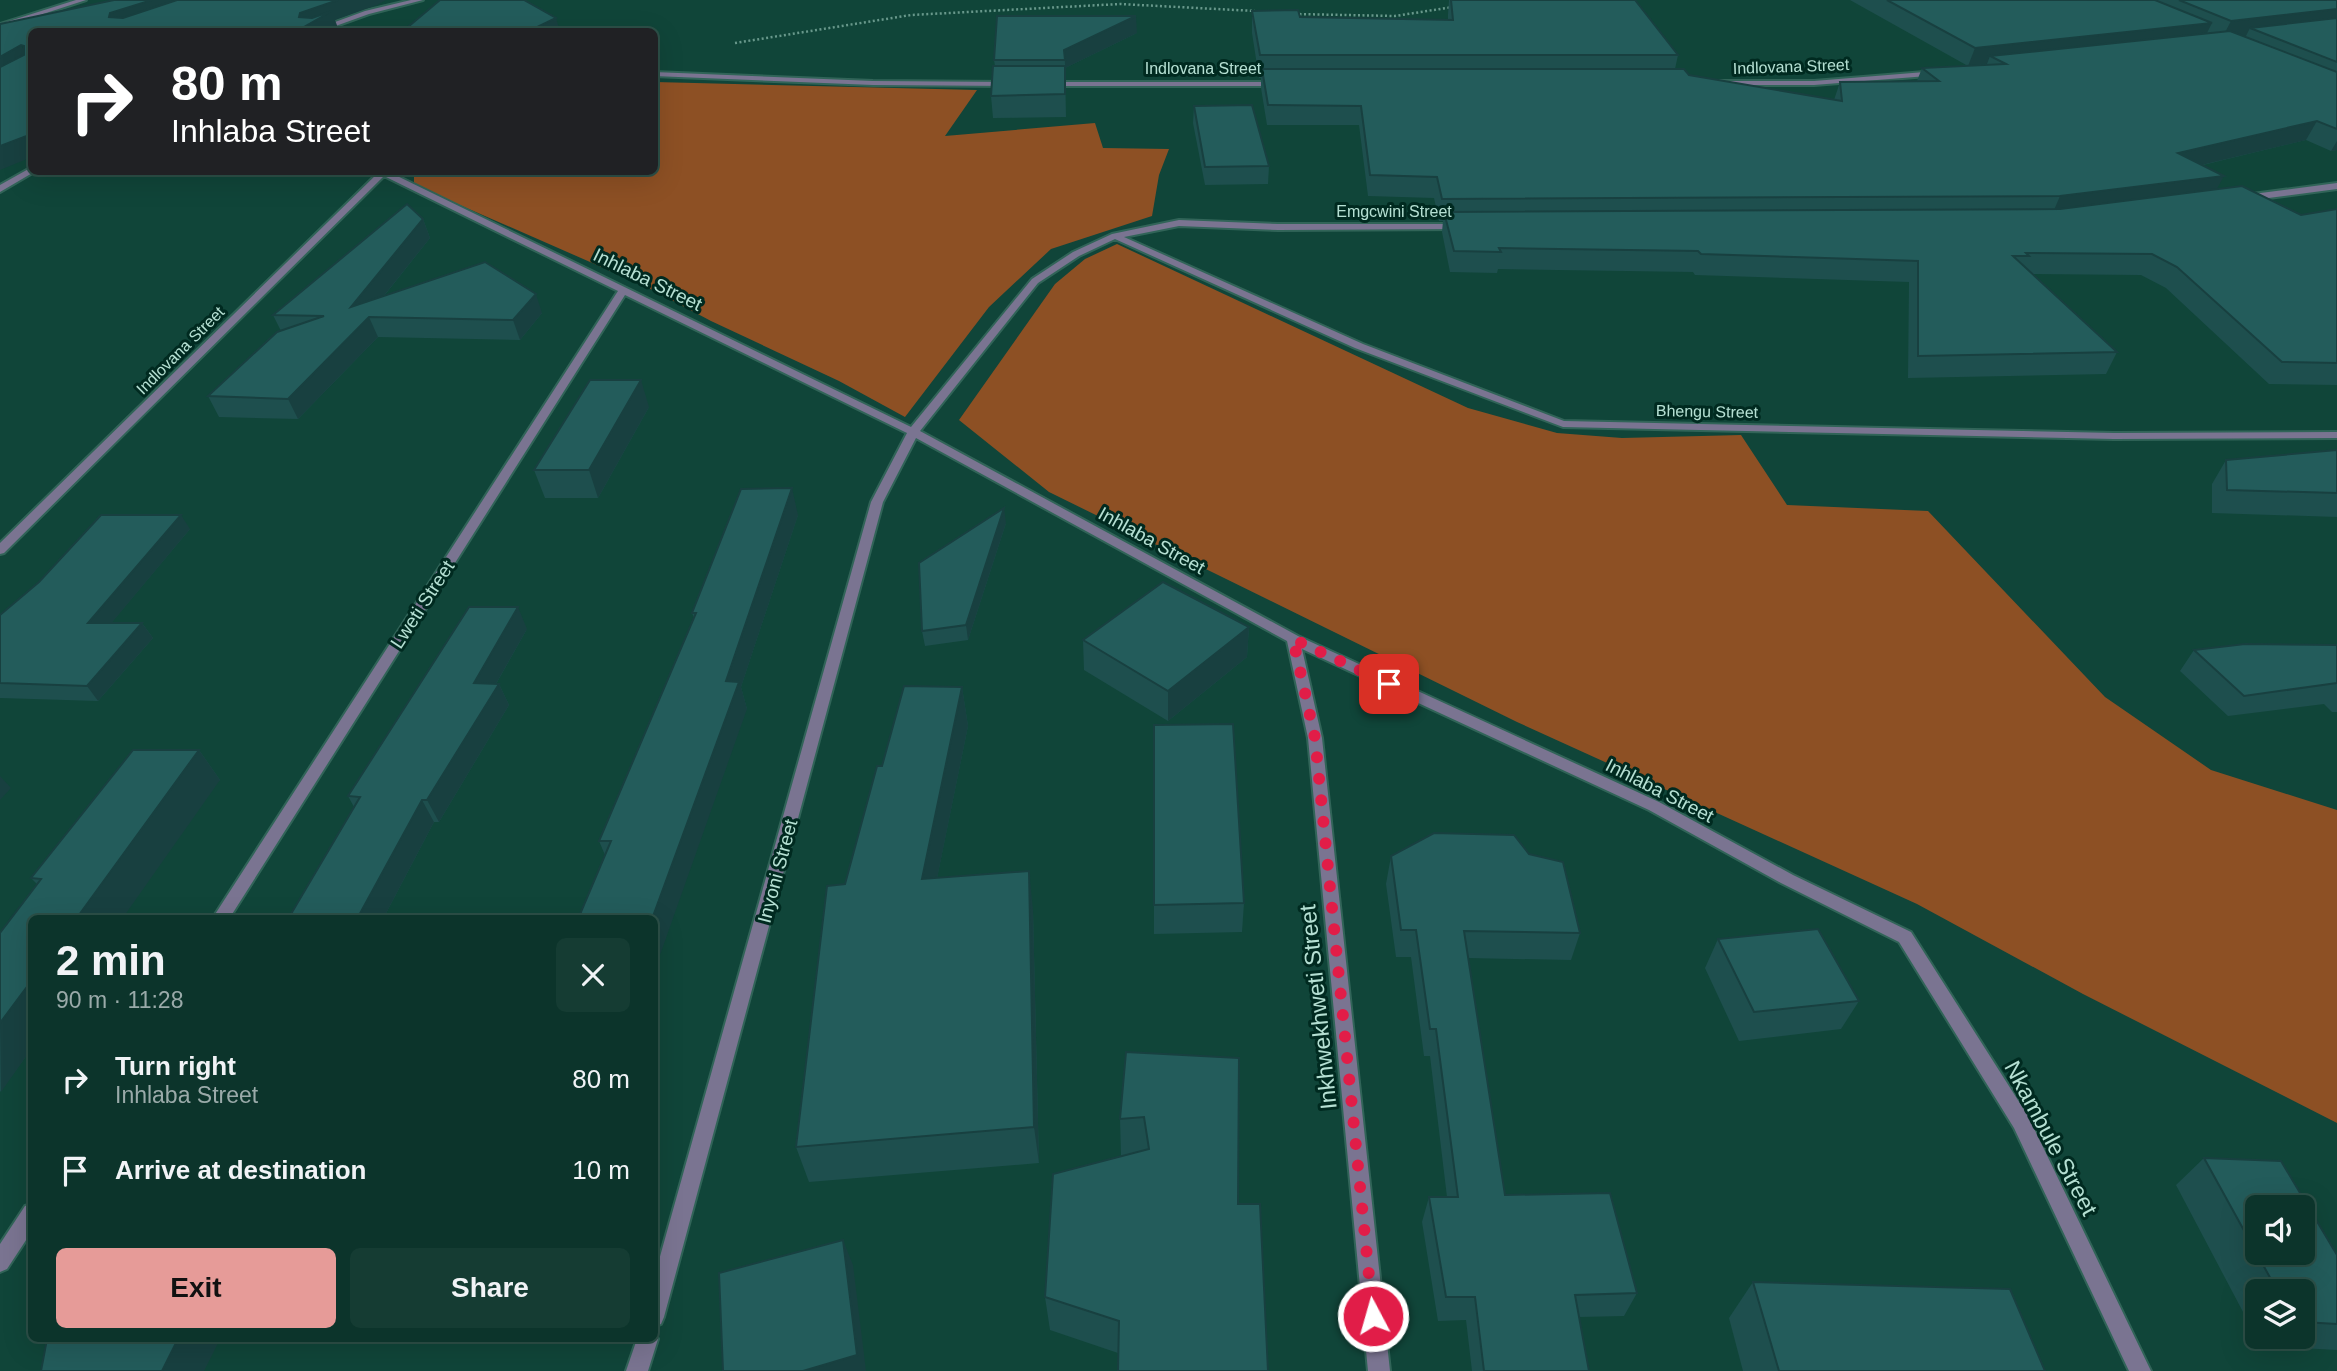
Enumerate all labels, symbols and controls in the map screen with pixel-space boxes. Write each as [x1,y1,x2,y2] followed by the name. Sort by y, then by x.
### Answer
[56,56,147,147] icon: right
[171,56,283,110] text: 80 m
[1732,56,1850,77] street label: Indlovana Street
[1145,60,1262,77] street label: Indlovana Street
[171,113,370,149] text: Inhlaba Street
[1336,203,1452,220] street label: Emgcwini Street
[590,244,706,315] street label: Inhlaba Street
[133,303,228,398] street label: Indlovana Street
[1656,402,1759,421] street label: Bhengu Street
[1095,503,1209,579] street label: Inhlaba Street
[386,556,459,652] street label: Lweti Street
[1359,654,1419,714] pin
[1370,665,1408,703] icon: arrive
[1602,754,1718,827] street label: Inhlaba Street
[754,816,802,925] street label: Inyoni Street
[1294,903,1342,1111] street label: Inkhwekhweti Street
[56,937,166,984] text: 2 min
[556,938,630,1012] button: close
[56,987,183,1013] text: 90 m · 11:28
[115,1051,236,1081] text: Turn right
[1999,1056,2103,1220] street label: Nkambule Street
[56,1061,94,1099] icon: right
[572,1064,630,1094] text: 80 m
[115,1082,258,1108] text: Inhlaba Street
[56,1152,94,1190] icon: arrive
[115,1155,366,1185] text: Arrive at destination
[572,1155,630,1185] text: 10 m
[2245,1195,2315,1349] map controls
[2245,1195,2315,1265] button: sound
[56,1248,336,1328] button: Exit
[350,1248,630,1328] button: Share
[1336,1279,1410,1353] position arrow
[2245,1279,2315,1349] button: layers

